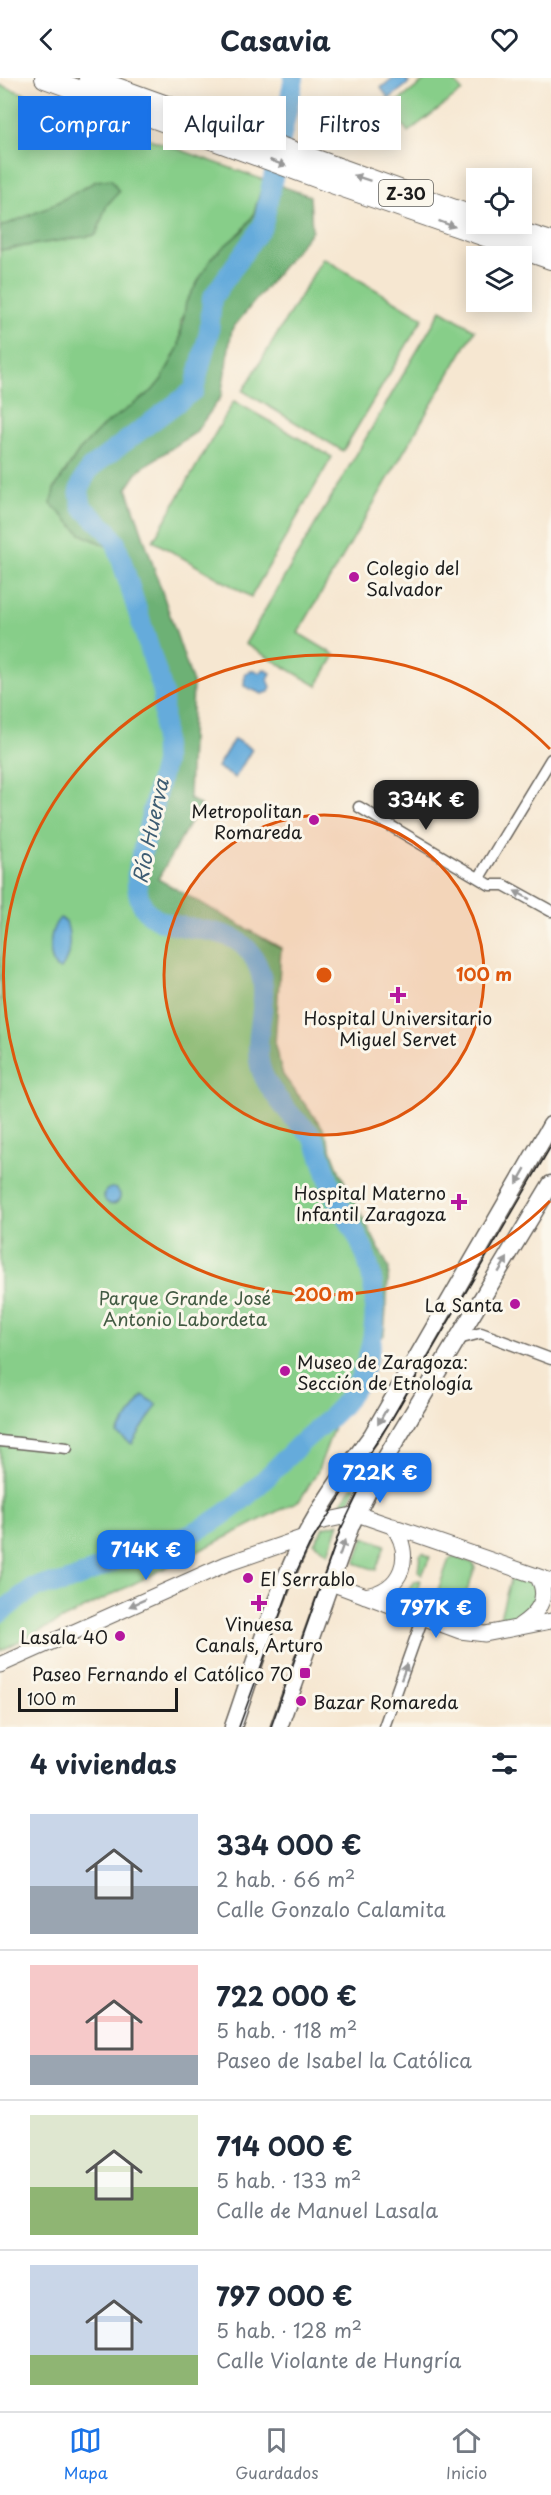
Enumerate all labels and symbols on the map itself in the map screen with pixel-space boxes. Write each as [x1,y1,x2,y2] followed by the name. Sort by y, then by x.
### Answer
[270,159,288,169] one-way arrow
[353,172,371,182] one-way arrow
[379,180,433,206] road number: Z-30
[438,219,456,229] one-way arrow
[366,554,459,602] place label: Colegio del Salvador
[347,570,361,584] marker: Colegio del Salvador
[124,775,176,886] water label: Río Huerva
[377,780,475,831] pin: 334K €
[191,797,302,845] place label: Metropolitan Romareda
[307,813,321,827] marker: Metropolitan Romareda
[513,890,530,900] one-way arrow
[456,960,512,987] text: 100 m
[314,965,334,985] centre of rings
[389,986,407,1004] marker: Hospital Universitario Miguel Servet
[304,1004,492,1052] place label: Hospital Universitario Miguel Servet
[516,1168,527,1184] one-way arrow
[294,1179,447,1227] place label: Hospital Materno Infantil Zaragoza
[450,1193,468,1211] marker: Hospital Materno Infantil Zaragoza
[498,1256,508,1273] one-way arrow
[294,1280,354,1307] text: 200 m
[99,1284,271,1332] park label: Parque Grande José Antonio Labordeta
[425,1291,504,1318] place label: La Santa
[508,1297,522,1311] marker: La Santa
[297,1348,473,1396] place label: Museo de Zaragoza: Sección de Etnología
[278,1364,292,1378] marker: Museo de Zaragoza: Sección de Etnología
[377,1409,387,1426] one-way arrow
[331,1453,429,1504] pin: 722K €
[97,1530,195,1581] pin: 714K €
[338,1539,348,1557] one-way arrow
[260,1565,355,1592] place label: El Serrablo
[241,1571,255,1585] marker: El Serrablo
[387,1588,485,1639] pin: 797K €
[252,1596,266,1610] marker: Vinuesa Canals, Arturo
[128,1599,145,1608] one-way arrow
[195,1610,323,1658] place label: Vinuesa Canals, Arturo
[20,1623,108,1650] place label: Lasala 40
[113,1629,127,1643] marker: Lasala 40
[32,1660,293,1687] place label: Paseo Fernando el Católico 70
[399,1663,409,1681] one-way arrow
[298,1666,312,1680] marker: Paseo Fernando el Católico 70
[18,1685,178,1712] scale bar
[313,1688,458,1715] place label: Bazar Romareda
[294,1694,308,1708] marker: Bazar Romareda

